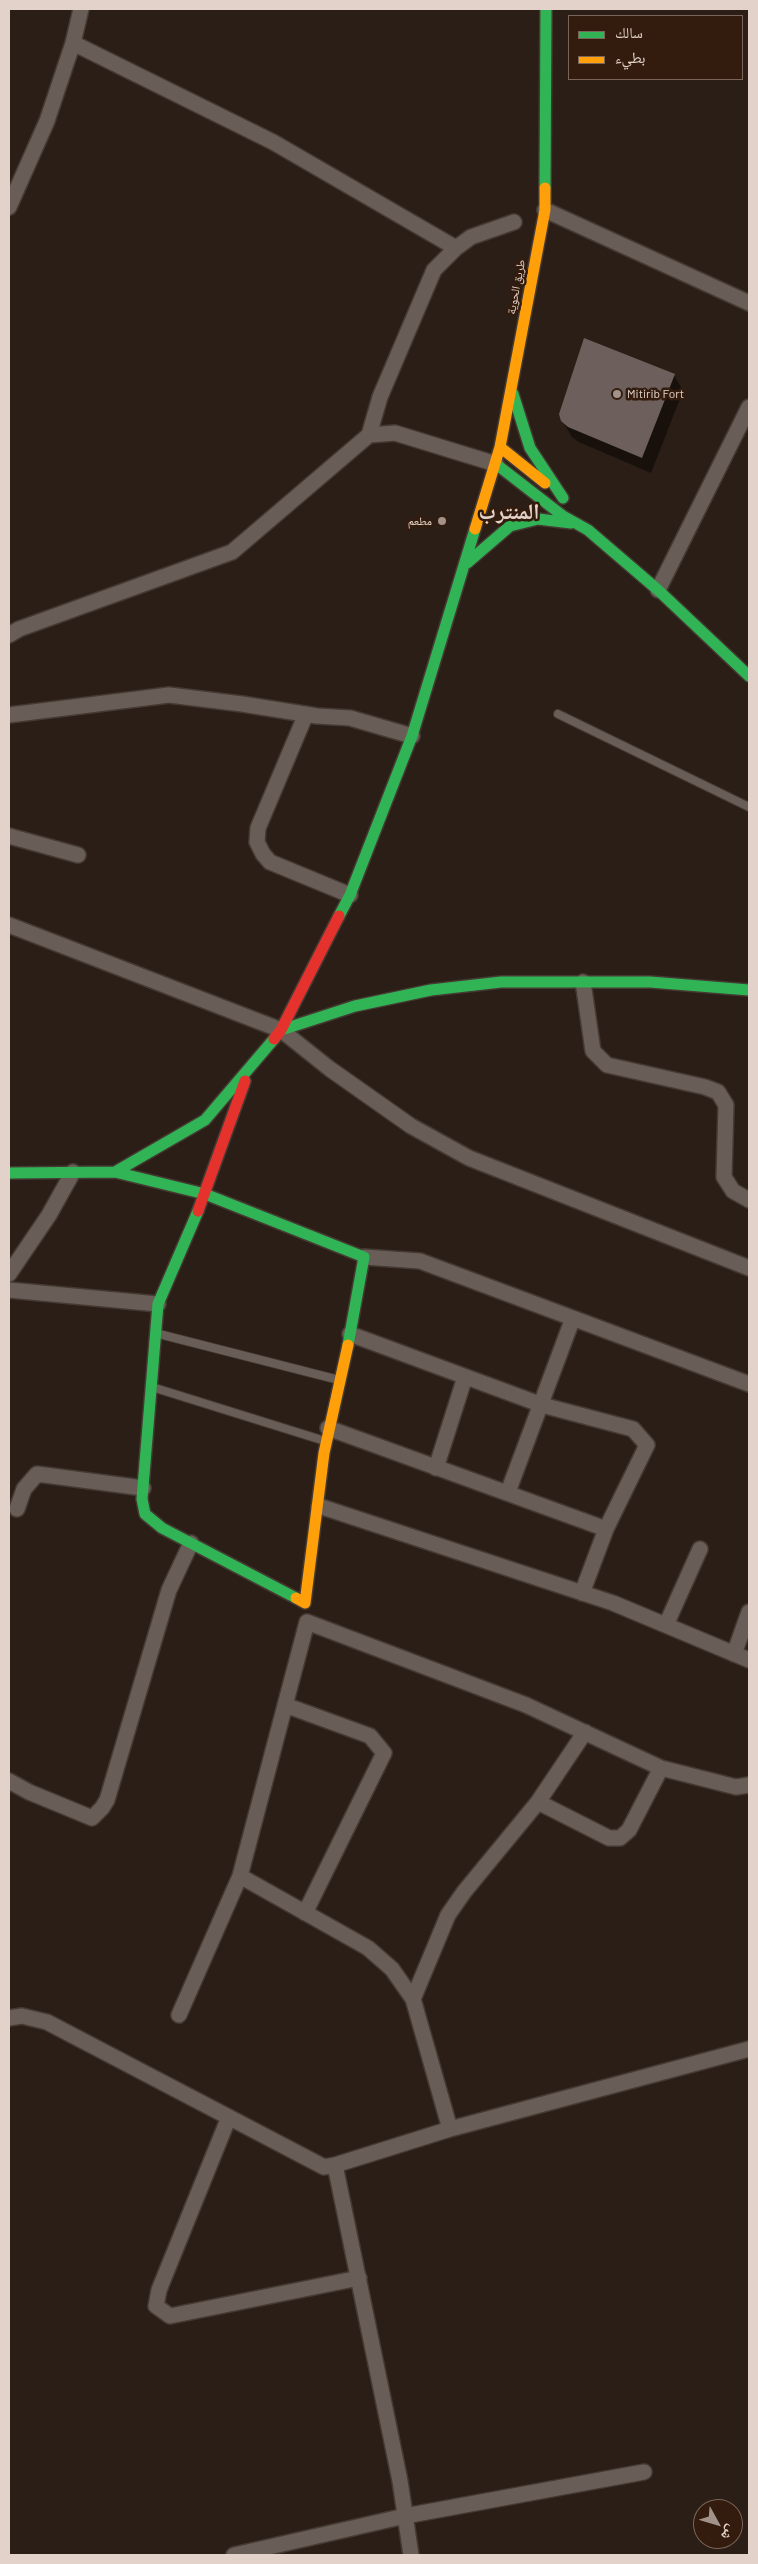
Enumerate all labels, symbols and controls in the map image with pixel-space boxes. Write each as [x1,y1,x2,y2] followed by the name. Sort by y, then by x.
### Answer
[568,15,743,80] legend
[615,23,643,41] text: سالك
[615,48,645,66] text: بطيء
[504,258,528,316] street label: طريق الحوية
[627,387,684,401] place label: Mitirib Fort
[611,388,623,400] marker: Mitirib Fort
[479,499,539,525] district label: المنترب
[408,514,432,528] place label: مطعم
[436,515,448,527] marker: مطعم
[693,2499,743,2549] north arrow
[718,2522,741,2544] text: ش

